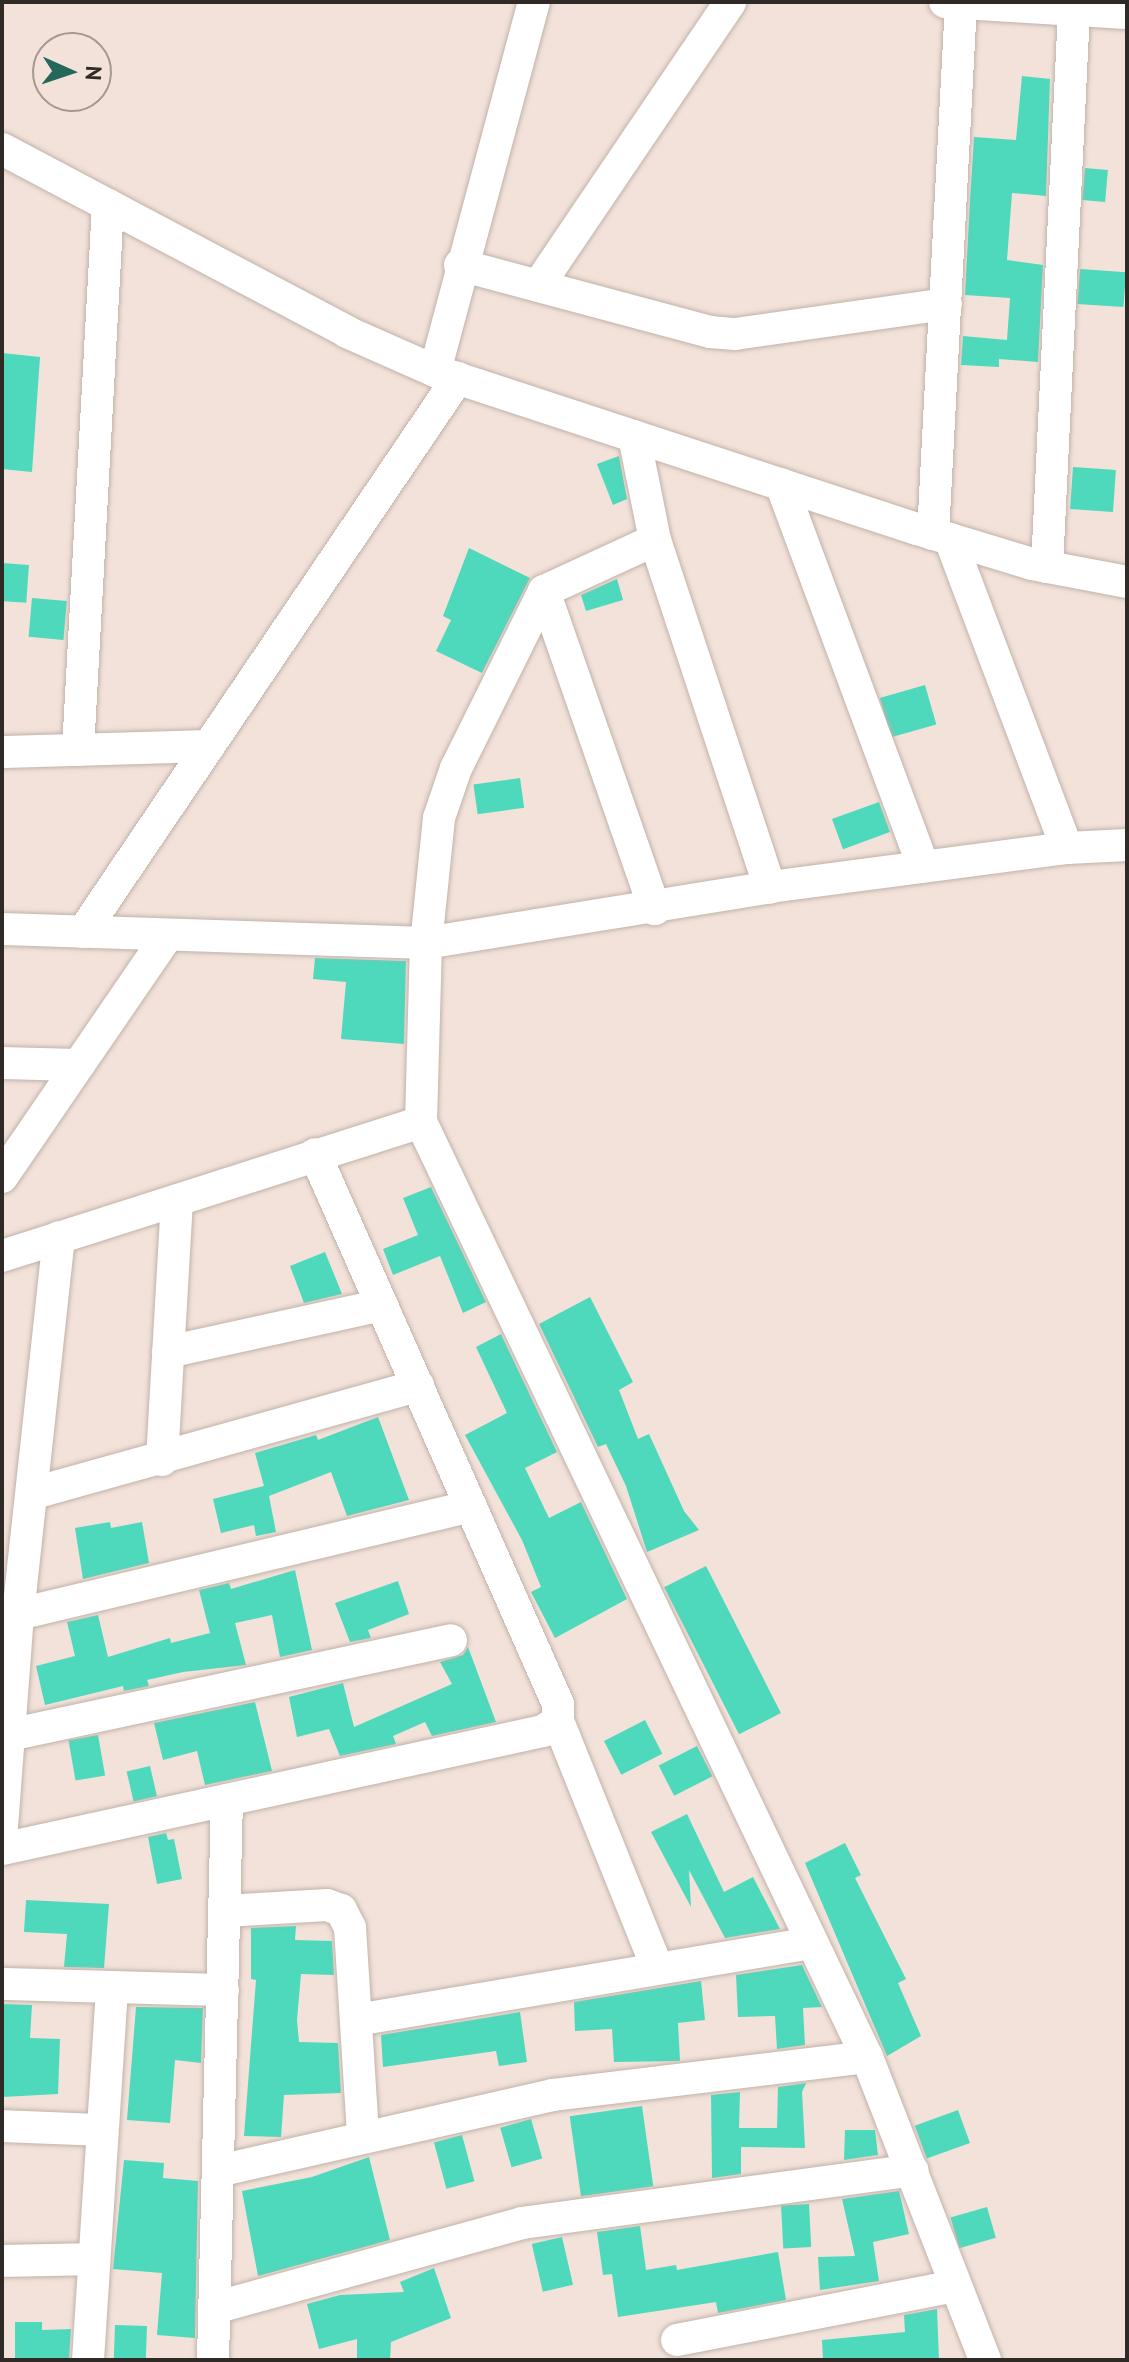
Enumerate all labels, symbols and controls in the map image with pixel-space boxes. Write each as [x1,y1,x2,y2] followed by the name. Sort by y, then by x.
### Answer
[32,32,112,112] north arrow
[80,65,108,81] text: N

